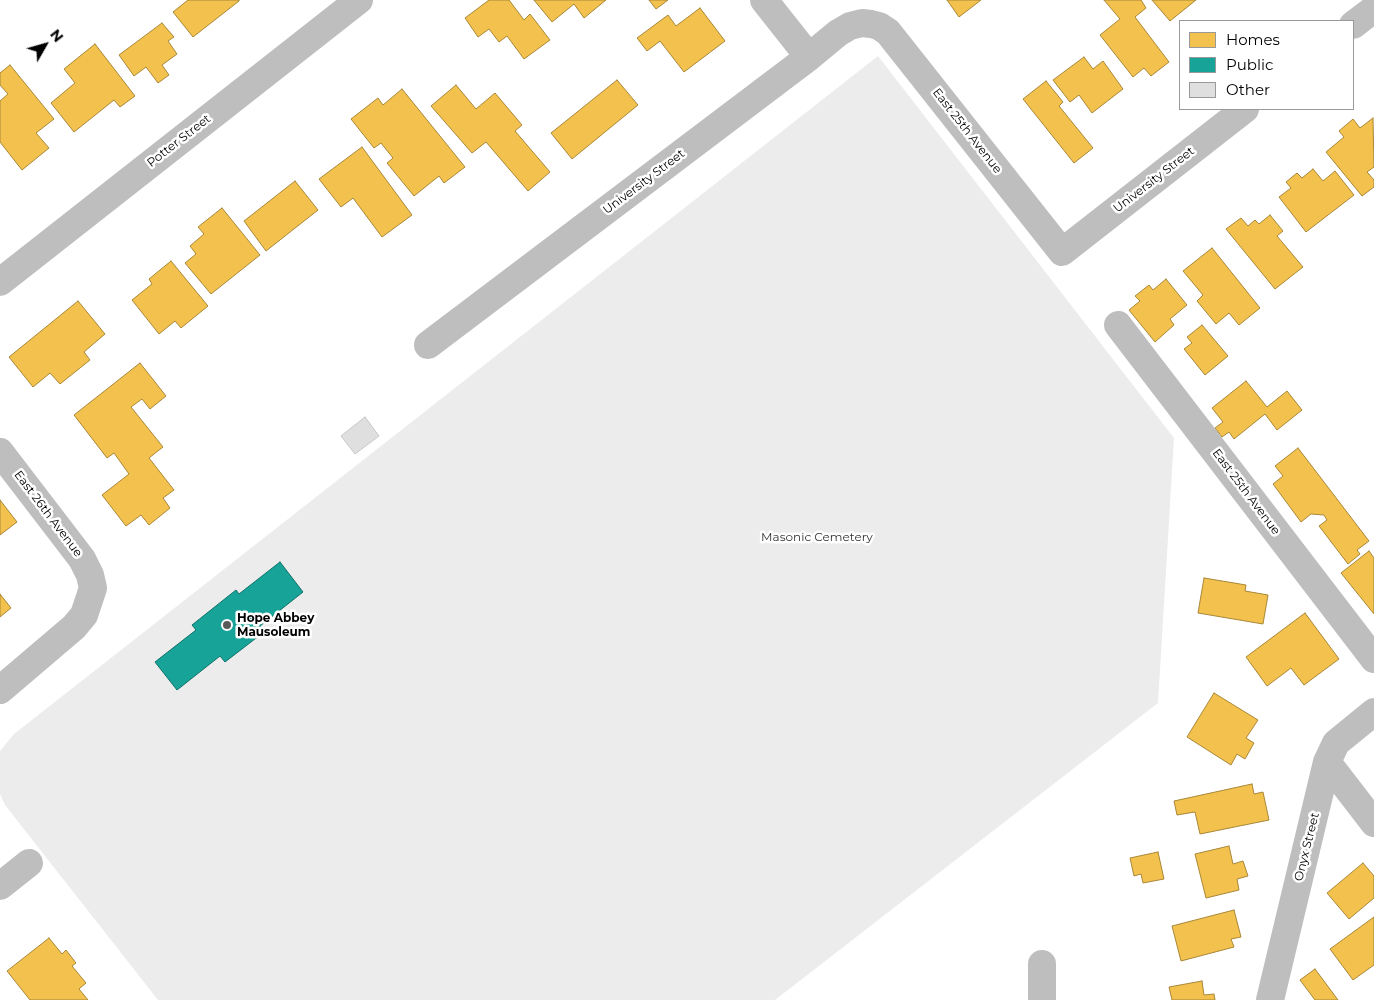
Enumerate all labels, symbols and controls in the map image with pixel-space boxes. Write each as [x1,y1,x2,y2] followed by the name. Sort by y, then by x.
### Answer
[20,20,70,70] north arrow
[1179,20,1354,110] legend
[46,26,67,46] text: N
[1226,30,1280,49] text: Homes
[1226,55,1274,74] text: Public
[1226,80,1270,99] text: Other
[929,86,1005,176] street label: East 25th Avenue
[144,112,214,170] street label: Potter Street
[1111,144,1197,216] street label: University Street
[600,147,688,217] street label: University Street
[1209,446,1283,538] street label: East 25th Avenue
[11,468,85,560] street label: East 26th Avenue
[761,530,873,544] park label: Masonic Cemetery
[237,611,314,639] place label: Hope Abbey Mausoleum
[221,619,233,631] marker: Hope Abbey Mausoleum
[1292,811,1322,883] street label: Onyx Street

